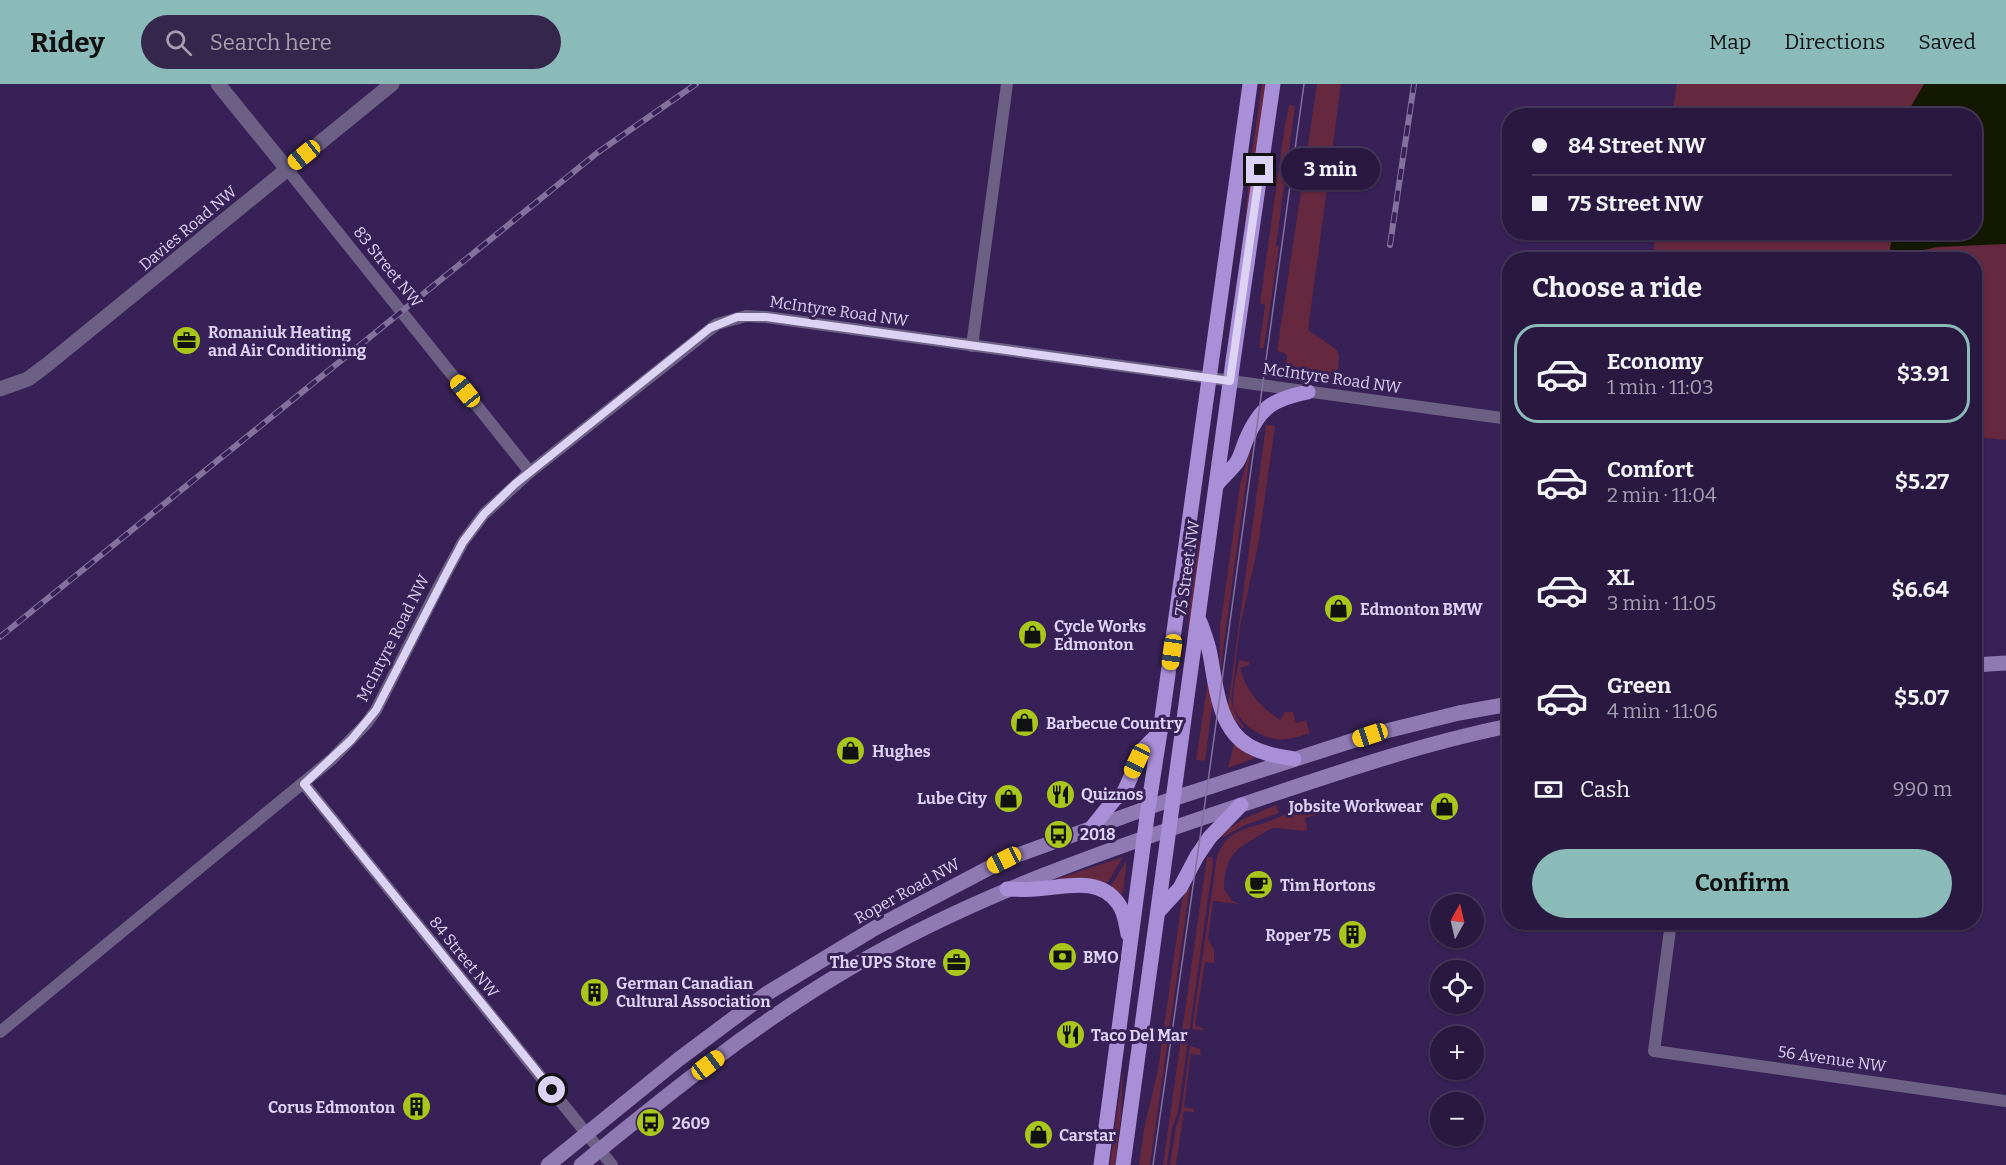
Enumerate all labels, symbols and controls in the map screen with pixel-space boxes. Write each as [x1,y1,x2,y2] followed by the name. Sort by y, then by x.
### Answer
[141,15,561,69] search box
[30,26,105,59] text: Ridey
[162,26,195,59] icon: search
[210,29,332,56] text: Search here
[1709,29,1751,55] text: Map
[1784,29,1885,55] text: Directions
[1918,29,1976,55] text: Saved
[1568,132,1706,159] text: 84 Street NW
[284,137,324,173] car
[1281,149,1380,191] callout: 3 min
[1246,156,1273,183] route end
[1304,157,1357,181] text: 3 min
[135,181,241,274] street label: Davies Road NW
[1568,190,1703,217] text: 75 Street NW
[350,223,427,312] street label: 83 Street NW
[1532,272,1702,304] text: Choose a ride
[768,292,910,330] street label: McIntyre Road NW
[208,323,366,360] place label: Romaniuk Heating and Air Conditioning
[171,325,203,357] office icon: Romaniuk Heating and Air Conditioning
[1535,347,1589,401] icon: car
[1607,348,1703,375] text: Economy
[1261,359,1403,397] street label: McIntyre Road NW
[1897,360,1949,387] text: $3.91
[447,371,483,411] car
[1607,375,1714,399] text: 1 min · 11:03
[1535,455,1589,509] icon: car
[1607,456,1694,483] text: Comfort
[1895,468,1949,495] text: $5.27
[1607,483,1717,507] text: 2 min · 11:04
[1171,518,1203,617] street label: 75 Street NW
[1535,563,1589,617] icon: car
[1607,564,1634,591] text: XL
[353,571,434,705] street label: McIntyre Road NW
[1891,576,1949,603] text: $6.64
[1607,591,1716,615] text: 3 min · 11:05
[1323,593,1355,625] shop icon: Edmonton BMW
[1360,600,1483,619] place label: Edmonton BMW
[1054,617,1146,654] place label: Cycle Works Edmonton
[1017,619,1049,651] shop icon: Cycle Works Edmonton
[1161,633,1183,671] car
[1535,671,1589,725] icon: car
[1607,672,1671,699] text: Green
[1894,684,1949,711] text: $5.07
[1607,699,1718,723] text: 4 min · 11:06
[1009,707,1041,739] shop icon: Barbecue Country
[1046,714,1183,733] place label: Barbecue Country
[1350,721,1390,749] car
[835,735,867,767] shop icon: Hughes
[1121,741,1153,781] car
[872,742,931,761] place label: Hughes
[1532,773,1565,806] icon: cash
[1580,776,1630,803] text: Cash
[1893,777,1952,801] text: 990 m
[1044,778,1076,810] restaurant icon: Quiznos
[992,782,1024,814] shop icon: Lube City
[1081,785,1144,804] place label: Quiznos
[917,789,987,808] place label: Lube City
[1428,790,1460,822] shop icon: Jobsite Workwear
[1288,797,1423,816] place label: Jobsite Workwear
[1043,818,1075,850] bus stop icon: 2018
[1080,825,1116,844] place label: 2018
[984,844,1024,876] car
[1532,849,1952,918] button: Confirm
[851,854,963,928] street label: Roper Road NW
[1243,869,1275,901] cafe icon: Tim Hortons
[1280,876,1376,895] place label: Tim Hortons
[1430,894,1484,948] north arrow
[1430,894,1484,1146] map controls
[425,912,503,1002] street label: 84 Street NW
[1336,919,1368,951] building icon: Roper 75
[1265,926,1331,945] place label: Roper 75
[1046,941,1078,973] bank icon: BMO
[941,946,973,978] office icon: The UPS Store
[1083,948,1119,967] place label: BMO
[830,953,936,972] place label: The UPS Store
[1430,960,1484,1014] button: locate
[616,974,771,1011] place label: German Canadian Cultural Association
[579,976,611,1008] building icon: German Canadian Cultural Association
[1054,1019,1086,1051] restaurant icon: Taco Del Mar
[1091,1026,1188,1045] place label: Taco Del Mar
[1430,1026,1484,1080] button: +
[1777,1042,1888,1076] street label: 56 Avenue NW
[688,1047,728,1083] car
[538,1076,565,1103] route start
[400,1091,432,1123] building icon: Corus Edmonton
[1430,1092,1484,1146] button: −
[268,1098,396,1117] place label: Corus Edmonton
[635,1107,667,1139] bus stop icon: 2609
[672,1114,710,1133] place label: 2609
[1022,1119,1054,1151] shop icon: Carstar
[1059,1126,1116,1145] place label: Carstar

